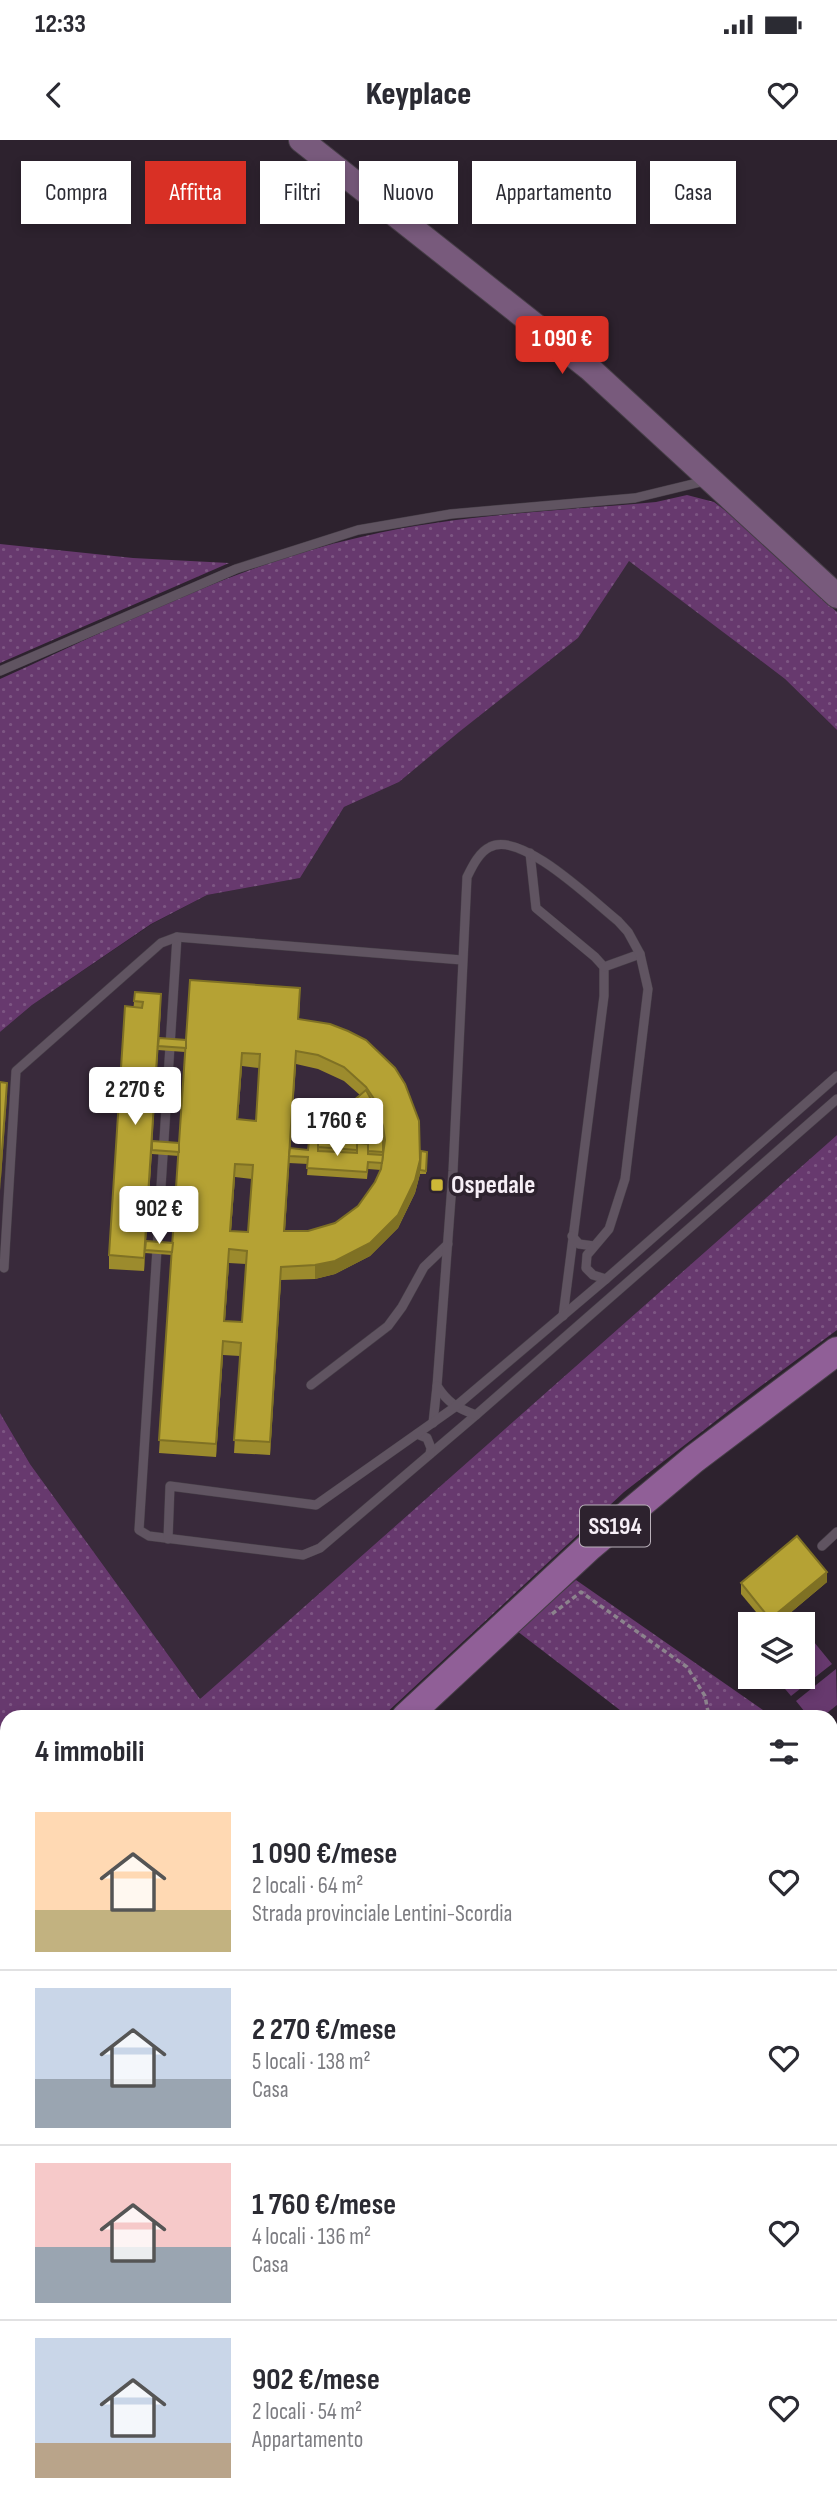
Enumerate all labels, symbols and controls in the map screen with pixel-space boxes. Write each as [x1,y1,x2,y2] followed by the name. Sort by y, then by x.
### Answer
[35,9,86,40] text: 12:33
[366,75,471,114] text: Keyplace
[35,76,73,114] icon: back
[764,76,802,114] icon: heart
[21,161,131,224] chip: Compra
[145,161,246,224] chip: Affitta
[260,161,345,224] chip: Filtri
[359,161,458,224] chip: Nuovo
[472,161,636,224] chip: Appartamento
[650,161,736,224] chip: Casa
[497,316,627,376] pin: 1 090 €
[532,325,592,353] text: 1 090 €
[70,1068,200,1127] pin: 2 270 €
[105,1076,165,1104] text: 2 270 €
[272,1098,402,1158] pin: 1 760 €
[307,1107,367,1135] text: 1 760 €
[451,1170,535,1201] place label: Ospedale
[429,1177,445,1193] marker: Ospedale
[110,1186,208,1246] pin: 902 €
[135,1195,183,1223] text: 902 €
[580,1506,650,1546] road number: SS194
[738,1612,815,1689] map controls
[738,1612,815,1689] button: layers
[765,1733,803,1771] icon: filters
[35,1734,144,1770] text: 4 immobili
[252,1836,397,1872] text: 1 090 €/mese
[91,1840,175,1924] icon: home
[765,1863,803,1901] icon: heart
[252,1872,363,1900] text: 2 locali · 64 m²
[252,1900,512,1928] text: Strada provinciale Lentini-Scordia
[252,2012,396,2048] text: 2 270 €/mese
[91,2016,175,2100] icon: home
[765,2039,803,2077] icon: heart
[252,2048,371,2076] text: 5 locali · 138 m²
[252,2076,289,2104] text: Casa
[252,2187,396,2223] text: 1 760 €/mese
[91,2191,175,2275] icon: home
[765,2214,803,2252] icon: heart
[252,2223,371,2251] text: 4 locali · 136 m²
[252,2251,289,2279] text: Casa
[252,2362,380,2398] text: 902 €/mese
[91,2366,175,2450] icon: home
[765,2389,803,2427] icon: heart
[252,2398,362,2426] text: 2 locali · 54 m²
[252,2426,363,2454] text: Appartamento

